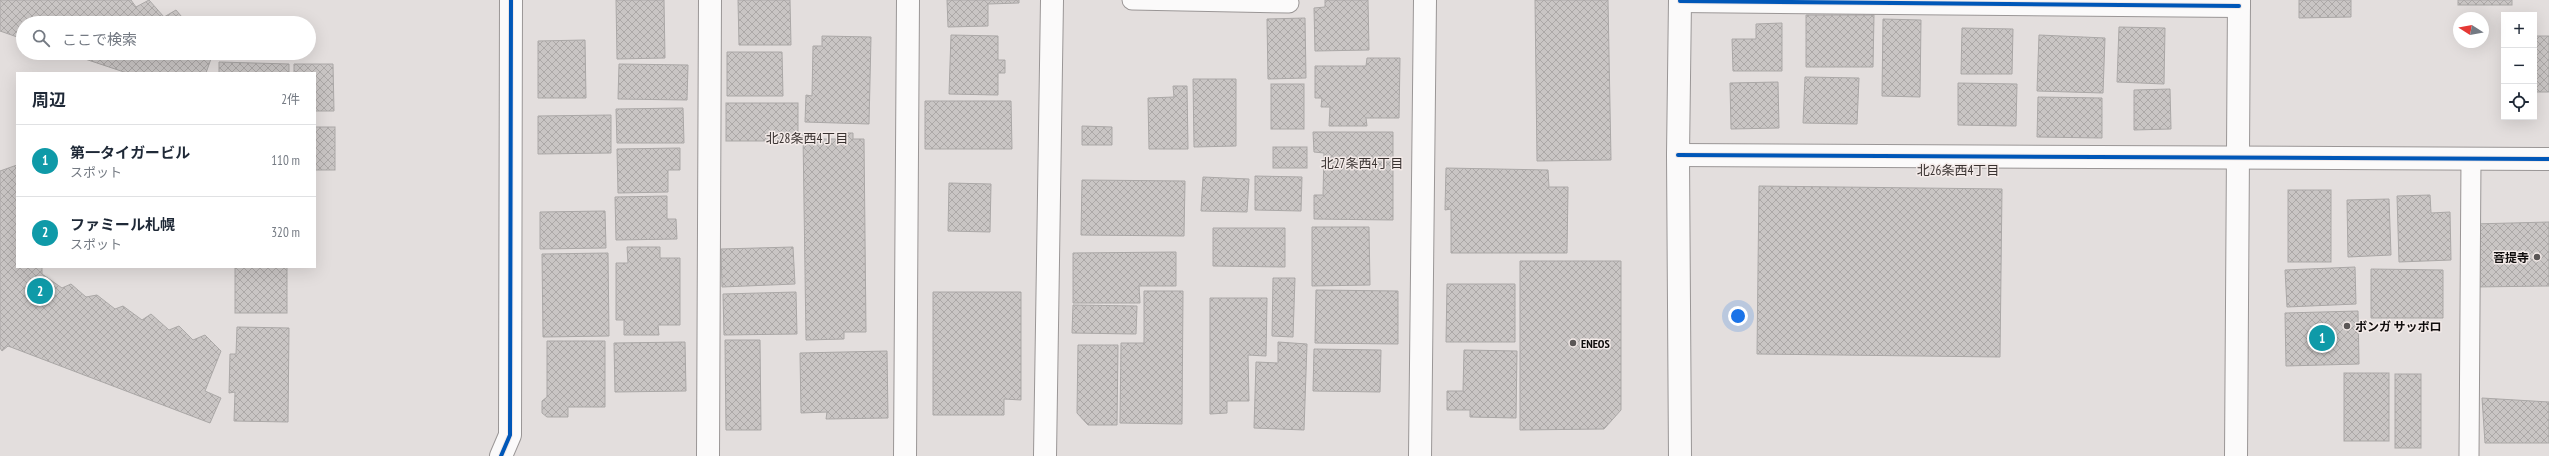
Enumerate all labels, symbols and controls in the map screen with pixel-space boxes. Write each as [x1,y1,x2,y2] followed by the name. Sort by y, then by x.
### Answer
[2453,12,2489,48] north arrow
[2501,12,2537,120] map controls
[2501,12,2537,48] button: +
[16,16,316,60] search box
[30,27,52,49] icon: search
[62,30,137,49] text: ここで検索
[2501,48,2537,84] button: −
[2501,84,2537,120] button: locate
[32,89,66,111] text: 周辺
[281,91,300,108] text: 2件
[766,130,848,147] district label: 北28条西4丁目
[70,143,190,162] text: 第一タイガービル
[42,152,48,169] text: 1
[271,152,300,169] text: 110 m
[1321,155,1403,172] district label: 北27条西4丁目
[1917,162,1999,179] district label: 北26条西4丁目
[70,164,122,181] text: スポット
[70,215,175,234] text: ファミール札幌
[42,224,48,241] text: 2
[271,224,300,241] text: 320 m
[70,236,122,253] text: スポット
[2493,250,2529,265] place label: 菩提寺
[2532,252,2542,262] marker: 菩提寺
[27,276,53,306] pin: 2
[1728,306,1748,326] your location
[2355,319,2441,334] place label: ボンガ サッポロ
[2342,321,2352,331] marker: ボンガ サッポロ
[2309,323,2335,353] pin: 1
[1581,336,1610,351] place label: ENEOS
[1568,338,1578,348] marker: ENEOS

